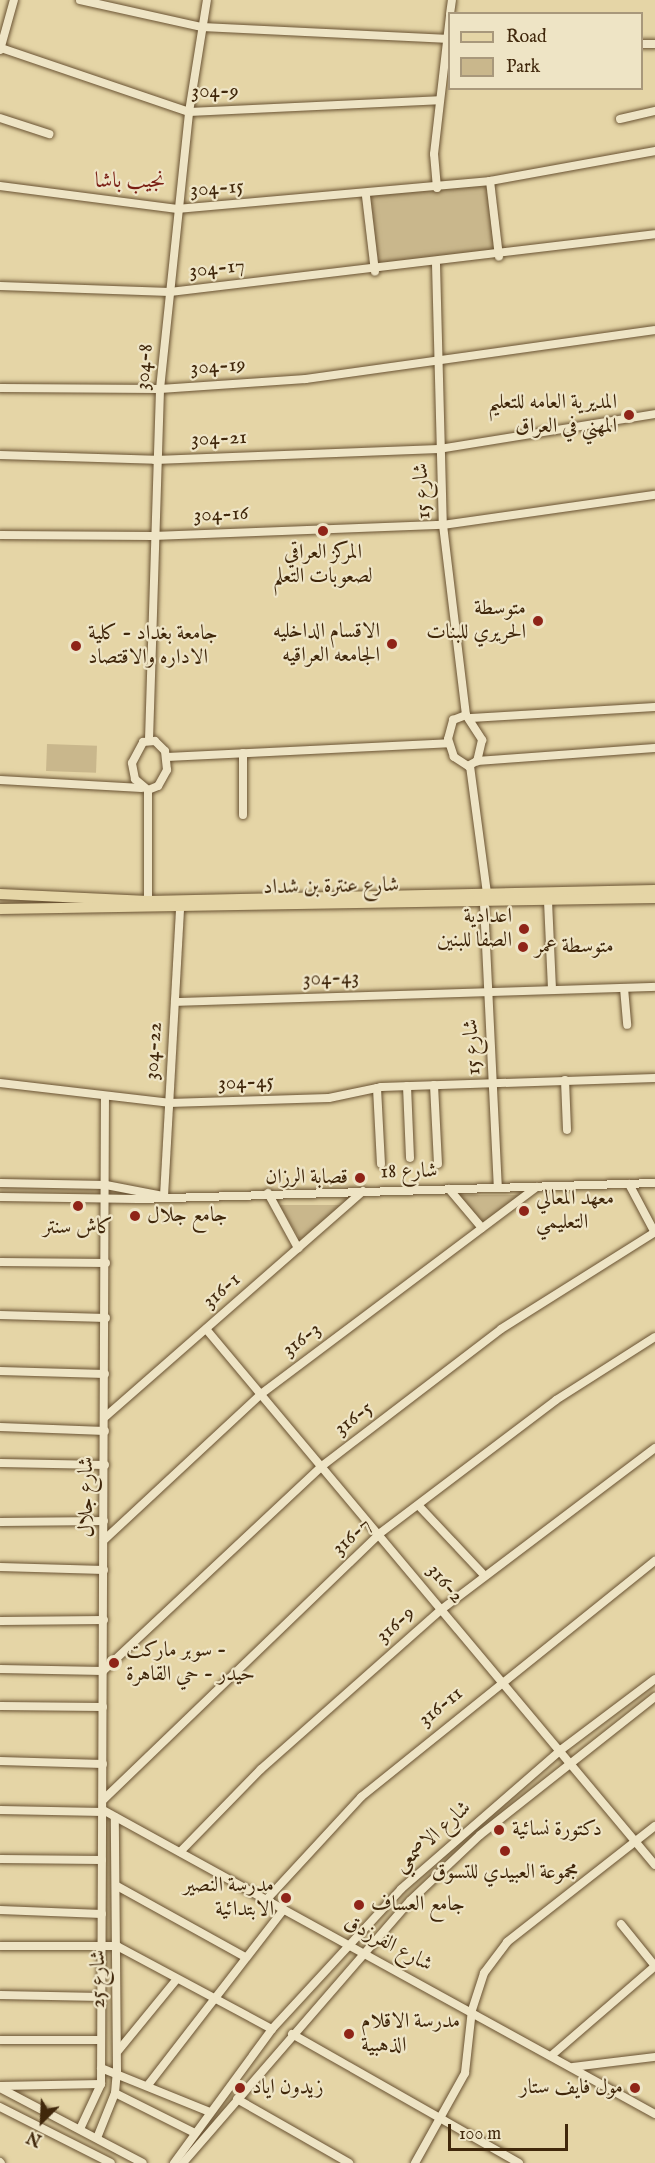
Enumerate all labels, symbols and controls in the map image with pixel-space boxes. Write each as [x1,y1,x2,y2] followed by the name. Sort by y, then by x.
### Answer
[448,12,643,90] legend
[506,26,547,49] text: Road
[506,56,540,79] text: Park
[191,79,239,105] street label: 304-9
[95,169,165,195] district label: نجيب باشا
[189,175,245,203] street label: 304-15
[188,254,246,284] street label: 304-17
[130,343,160,391] street label: 304-8
[190,353,246,381] street label: 304-19
[488,390,617,440] place label: المديرية العامه للتعليم المهني في العراق
[622,408,636,422] marker: المديرية العامه للتعليم المهني في العراق
[191,425,247,453] street label: 304-21
[409,462,437,520] street label: شارع 15
[193,501,249,529] street label: 304-16
[316,524,330,538] marker: المركز العراقي لصعوبات التعلم
[273,540,373,590] place label: المركز العراقي لصعوبات التعلم
[426,596,526,646] place label: متوسطة الحريري للبنات
[531,614,545,628] marker: متوسطة الحريري للبنات
[273,619,380,669] place label: الاقسام الداخليه الجامعه العراقيه
[88,621,218,671] place label: جامعة بغداد - كلية الاداره والاقتصاد
[385,637,399,651] marker: الاقسام الداخليه الجامعه العراقيه
[69,639,83,653] marker: جامعة بغداد - كلية الاداره والاقتصاد
[263,873,399,901] street label: شارع عنترة بن شداد
[437,904,512,954] place label: اعدادية الصفا للبنين
[517,922,531,936] marker: اعدادية الصفا للبنين
[535,934,614,960] place label: متوسطة عمر
[516,940,530,954] marker: متوسطة عمر
[302,965,360,993] street label: 304-43
[459,1018,487,1076] street label: شارع 15
[139,1021,169,1081] street label: 304-22
[218,1069,274,1097] street label: 304-45
[380,1159,438,1185] street label: شارع 18
[265,1165,348,1191] place label: قصابة الرزان
[353,1171,367,1185] marker: قصابة الرزان
[536,1186,614,1236] place label: معهد المعالي التعليمي
[71,1199,85,1213] marker: كاش سنتر
[147,1203,228,1229] place label: جامع جلال
[517,1204,531,1218] marker: معهد المعالي التعليمي
[128,1209,142,1223] marker: جامع جلال
[43,1215,113,1241] place label: كاش سنتر
[198,1268,246,1314] street label: 316-1
[278,1317,326,1363] street label: 316-3
[330,1396,378,1442] street label: 316-5
[74,1457,100,1537] street label: شارع جلال
[327,1513,377,1561] street label: 316-7
[421,1559,469,1609] street label: 316-2
[371,1601,421,1649] street label: 316-9
[126,1638,255,1688] place label: سوبر ماركت - حيدر - حي القاهرة
[107,1656,121,1670] marker: سوبر ماركت - حيدر - حي القاهرة
[414,1681,468,1733] street label: 316-11
[389,1796,477,1878] street label: شارع الاصمعي
[512,1817,602,1843] place label: دكتورة نسائية
[490,1821,508,1839] marker: دكتورة نسائية
[498,1844,512,1858] marker: مجموعة العبيدي للتسوق
[432,1860,578,1886] place label: مجموعة العبيدي للتسوق
[183,1873,274,1923] place label: مدرسة النصير الابتدائية
[279,1891,293,1905] marker: مدرسة النصير الابتدائية
[371,1892,465,1918] place label: جامع العساف
[352,1898,366,1912] marker: جامع العساف
[339,1910,437,1978] street label: شارع الفرزدق
[86,1950,112,2008] street label: شارع 25
[361,2009,460,2059] place label: مدرسة الاقلام الذهبية
[342,2027,356,2041] marker: مدرسة الاقلام الذهبية
[252,2075,324,2101] place label: زيدون اياد
[519,2075,623,2101] place label: مول فايف ستار
[233,2081,247,2095] marker: زيدون اياد
[628,2081,642,2095] marker: مول فايف ستار
[12,2091,72,2151] north arrow
[451,2112,571,2150] scale bar
[459,2123,501,2146] text: 100 m
[24,2125,45,2149] text: N

